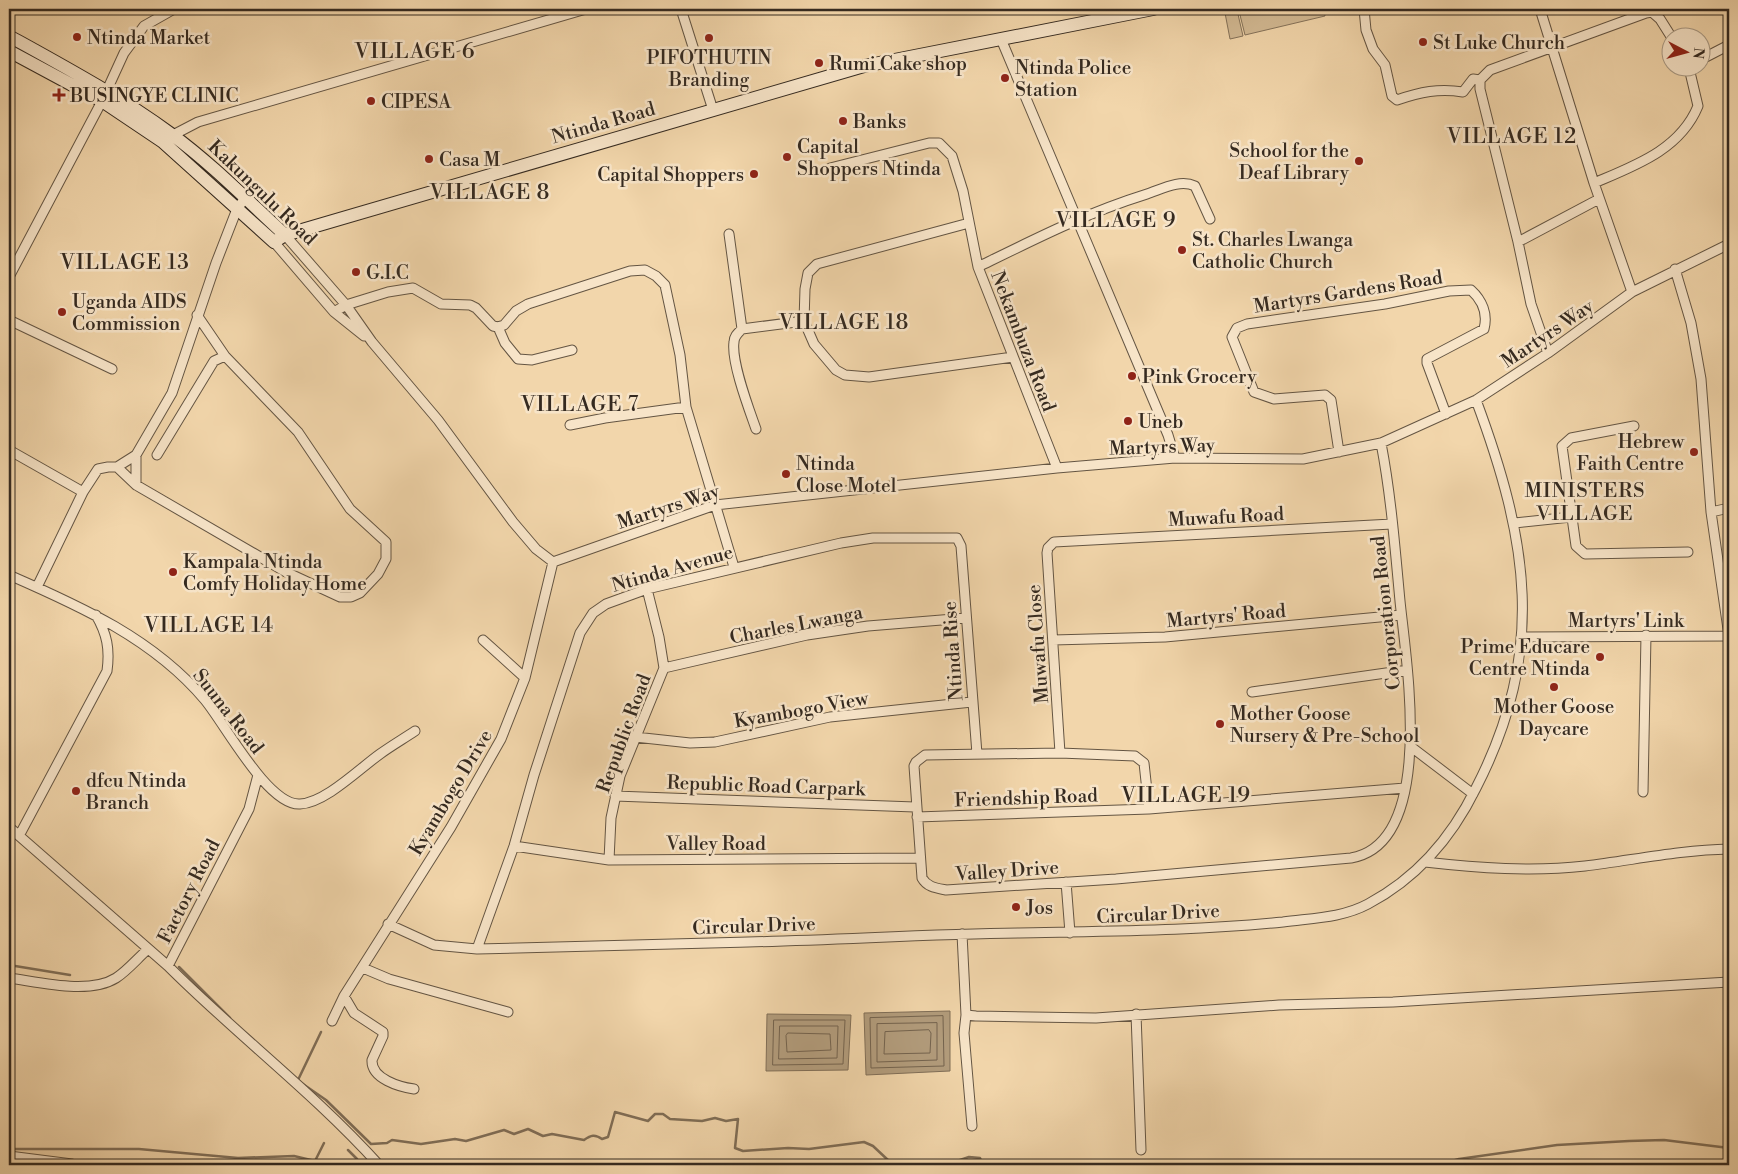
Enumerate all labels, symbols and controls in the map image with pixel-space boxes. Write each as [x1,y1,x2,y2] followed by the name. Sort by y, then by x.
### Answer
[87,26,211,50] place label: Ntinda Market
[1660,28,1710,78] north arrow
[71,31,83,43] marker: Ntinda Market
[1433,31,1565,55] place label: St Luke Church
[703,32,715,44] marker: PIFOTHUTIN Branding
[1417,36,1429,48] marker: St Luke Church
[354,39,475,65] district label: VILLAGE 6
[647,46,771,92] place label: PIFOTHUTIN Branding
[1688,47,1707,60] text: N
[829,52,967,76] place label: Rumi Cake shop
[1015,56,1131,102] place label: Ntinda Police Station
[813,57,825,69] marker: Rumi Cake shop
[999,72,1011,84] marker: Ntinda Police Station
[69,84,238,108] place label: BUSINGYE CLINIC
[52,88,66,102] marker: BUSINGYE CLINIC
[381,90,452,114] place label: CIPESA
[365,95,377,107] marker: CIPESA
[549,97,658,149] street label: Ntinda Road
[852,110,906,134] place label: Banks
[837,115,849,127] marker: Banks
[1446,124,1577,150] district label: VILLAGE 12
[203,135,322,251] street label: Kakungulu Road
[797,135,941,181] place label: Capital Shoppers Ntinda
[1229,139,1350,185] place label: School for the Deaf Library
[439,148,501,172] place label: Casa M
[781,151,793,163] marker: Capital Shoppers Ntinda
[423,153,435,165] marker: Casa M
[1353,155,1365,167] marker: School for the Deaf Library
[597,163,744,187] place label: Capital Shoppers
[748,168,760,180] marker: Capital Shoppers
[428,180,551,206] district label: VILLAGE 8
[1055,208,1176,234] district label: VILLAGE 9
[1192,228,1353,274] place label: St. Charles Lwanga Catholic Church
[1176,244,1188,256] marker: St. Charles Lwanga Catholic Church
[59,250,190,276] district label: VILLAGE 13
[366,261,409,285] place label: G.I.C
[1252,265,1445,319] street label: Martyrs Gardens Road
[350,266,362,278] marker: G.I.C
[985,268,1061,415] street label: Nekambuza Road
[72,290,187,336] place label: Uganda AIDS Commission
[1497,294,1599,373] street label: Martyrs Way
[56,306,68,318] marker: Uganda AIDS Commission
[778,310,909,336] district label: VILLAGE 18
[1142,365,1257,389] place label: Pink Grocery
[1126,370,1138,382] marker: Pink Grocery
[520,392,639,418] district label: VILLAGE 7
[1138,410,1183,434] place label: Uneb
[1122,415,1134,427] marker: Uneb
[1577,430,1685,476] place label: Hebrew Faith Centre
[1109,433,1216,461] street label: Martyrs Way
[1688,446,1700,458] marker: Hebrew Faith Centre
[796,452,897,498] place label: Ntinda Close Motel
[780,468,792,480] marker: Ntinda Close Motel
[614,479,723,535] street label: Martyrs Way
[1524,479,1646,527] district label: MINISTERS VILLAGE
[1167,502,1285,532] street label: Muwafu Road
[1366,534,1406,691] street label: Corporation Road
[609,540,736,598] street label: Ntinda Avenue
[183,550,367,596] place label: Kampala Ntinda Comfy Holiday Home
[167,566,179,578] marker: Kampala Ntinda Comfy Holiday Home
[1022,584,1054,704] street label: Muwafu Close
[1165,599,1287,633] street label: Martyrs' Road
[728,600,865,650] street label: Charles Lwanga
[938,600,968,702] street label: Ntinda Rise
[1568,609,1685,633] street label: Martyrs' Link
[143,613,274,639] district label: VILLAGE 14
[1460,635,1590,681] place label: Prime Educare Centre Ntinda
[1594,651,1606,663] marker: Prime Educare Centre Ntinda
[188,664,269,759] street label: Suuna Road
[591,670,657,796] street label: Republic Road
[1548,681,1560,693] marker: Mother Goose Daycare
[732,686,871,734] street label: Kyambogo View
[1494,695,1614,741] place label: Mother Goose Daycare
[1230,702,1420,748] place label: Mother Goose Nursery & Pre-School
[1214,718,1226,730] marker: Mother Goose Nursery & Pre-School
[404,725,498,860] street label: Kyambogo Drive
[85,769,187,815] place label: dfcu Ntinda Branch
[666,771,867,801] street label: Republic Road Carpark
[954,783,1098,812] street label: Friendship Road
[1120,783,1251,809] district label: VILLAGE 19
[70,785,82,797] marker: dfcu Ntinda Branch
[665,832,766,856] street label: Valley Road
[152,835,226,948] street label: Factory Road
[953,855,1060,887] street label: Valley Drive
[1025,896,1053,920] place label: Jos
[1096,899,1220,929] street label: Circular Drive
[1010,901,1022,913] marker: Jos
[692,912,816,940] street label: Circular Drive

